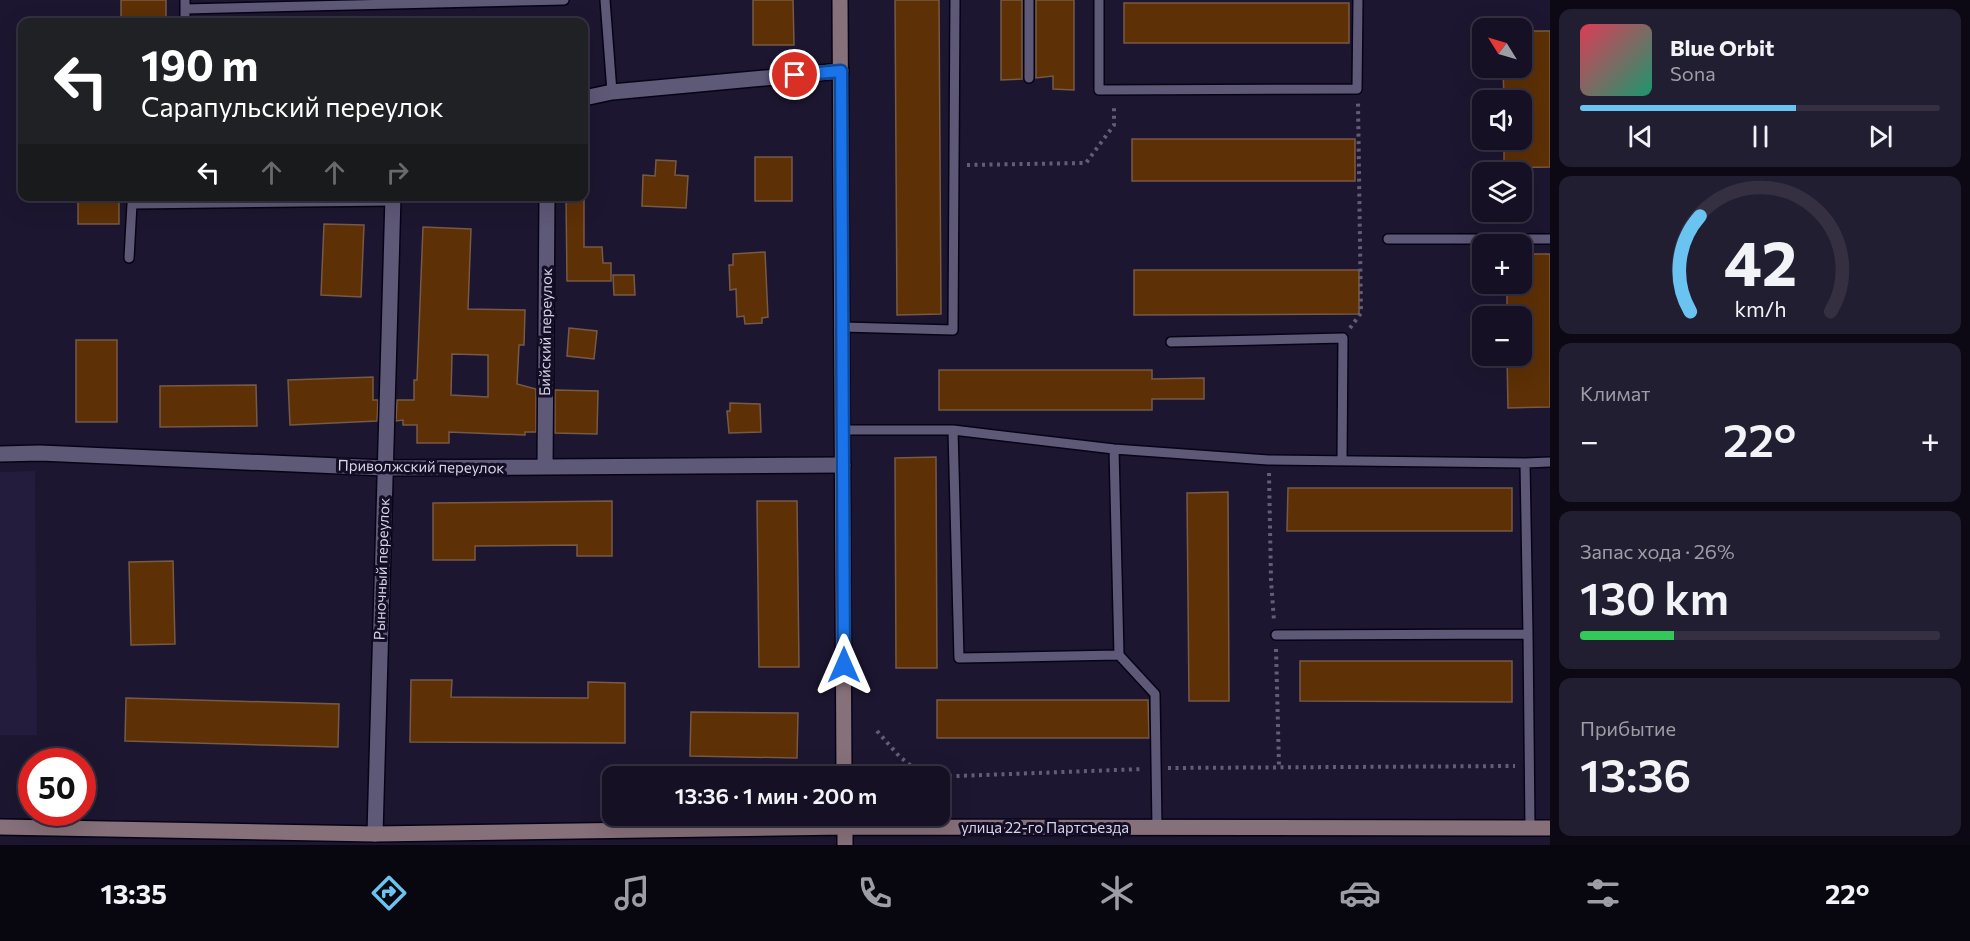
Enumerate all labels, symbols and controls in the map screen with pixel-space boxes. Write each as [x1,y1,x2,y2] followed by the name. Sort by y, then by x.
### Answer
[1472,18,1532,78] north arrow
[1472,18,1532,366] map controls
[1670,34,1774,61] text: Blue Orbit
[141,38,259,90] text: 190 m
[42,42,120,120] icon: left
[769,49,820,100] pin
[778,58,811,91] icon: arrive
[1670,61,1716,85] text: Sona
[141,90,444,123] text: Сарапульский переулок
[1472,90,1532,150] button: sound
[1624,120,1657,153] icon: previous
[1744,120,1777,153] icon: pause
[1864,120,1897,153] icon: next
[192,156,225,189] icon: left
[255,156,288,189] icon: ahead
[318,156,351,189] icon: ahead
[381,156,414,189] icon: right
[1472,162,1532,222] button: layers
[1723,223,1797,299] text: 42
[1472,234,1532,294] button: +
[535,268,555,396] street label: Бийский переулок
[1734,296,1786,322] text: km/h
[1472,306,1532,366] button: −
[1580,381,1650,405] text: Климат
[1723,411,1796,466] text: 22°
[1580,419,1599,460] text: −
[1921,419,1940,460] text: +
[337,456,505,476] street label: Приволжский переулок
[370,497,392,640] street label: Рыночный переулок
[1580,539,1735,563] text: Запас хода · 26%
[1580,569,1729,624] text: 130 km
[812,633,876,697] position arrow
[1580,716,1676,740] text: Прибытие
[1580,746,1691,801] text: 13:36
[18,748,96,826] speed limit sign: 50
[675,782,877,809] text: 13:36 · 1 мин · 200 m
[961,818,1129,836] street label: улица 22-го Партсъезда
[368,872,410,914] icon: directions
[611,872,653,914] icon: music
[854,872,896,914] icon: phone
[1096,872,1138,914] icon: climate
[1339,872,1381,914] icon: car
[1582,872,1624,914] icon: filters
[100,877,167,910] text: 13:35
[1825,877,1869,910] text: 22°

